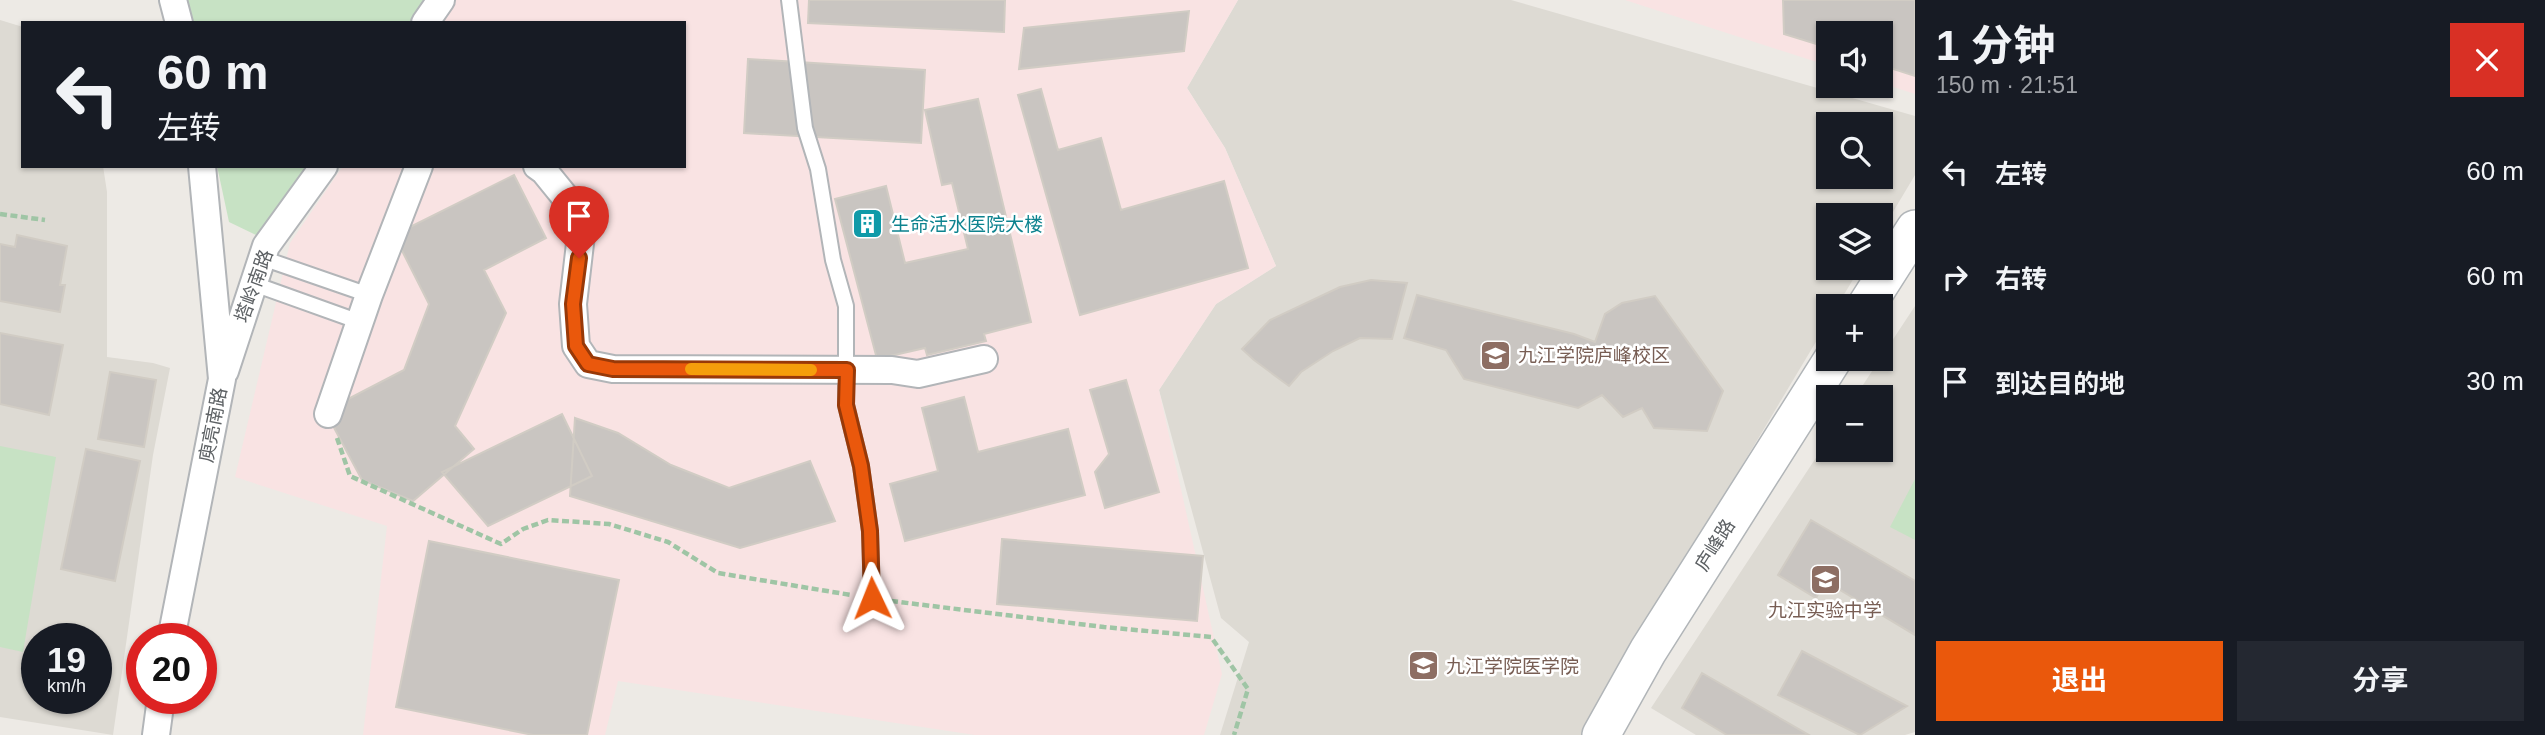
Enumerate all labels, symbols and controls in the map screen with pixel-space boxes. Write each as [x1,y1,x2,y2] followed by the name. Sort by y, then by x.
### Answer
[1816,21,1893,462] map controls
[1816,21,1893,98] button: sound
[1936,22,2055,69] text: 1 分钟
[2450,23,2524,97] button: close
[157,45,269,99] text: 60 m
[42,49,133,140] icon: left
[1936,72,2078,98] text: 150 m · 21:51
[157,110,221,146] text: 左转
[1816,112,1893,189] button: search
[1936,153,1974,191] icon: left
[2466,156,2524,186] text: 60 m
[1995,159,2047,189] text: 左转
[549,186,609,258] pin
[560,197,598,235] icon: arrive
[1816,203,1893,280] button: layers
[851,207,885,241] building icon: 生命活水医院大楼
[891,214,1043,235] place label: 生命活水医院大楼
[231,247,277,325] street label: 塔岭南路
[1936,258,1974,296] icon: right
[2466,261,2524,291] text: 60 m
[1995,264,2047,294] text: 右转
[1816,294,1893,371] button: +
[1478,338,1512,372] school or university icon: 九江学院庐峰校区
[1518,345,1670,366] place label: 九江学院庐峰校区
[1936,363,1974,401] icon: arrive
[2466,366,2524,396] text: 30 m
[1995,369,2125,399] text: 到达目的地
[1816,385,1893,462] button: −
[195,386,231,464] street label: 庾亮南路
[1691,515,1739,575] street label: 庐峰路
[835,561,909,635] position arrow
[1808,562,1842,596] school or university icon: 九江实验中学
[1768,600,1882,621] place label: 九江实验中学
[126,623,217,714] speed limit sign: 20
[47,640,86,679] text: 19
[1936,641,2223,721] button: 退出
[2237,641,2524,721] button: 分享
[1406,649,1440,683] school or university icon: 九江学院医学院
[1446,656,1579,677] place label: 九江学院医学院
[47,676,86,696] text: km/h

